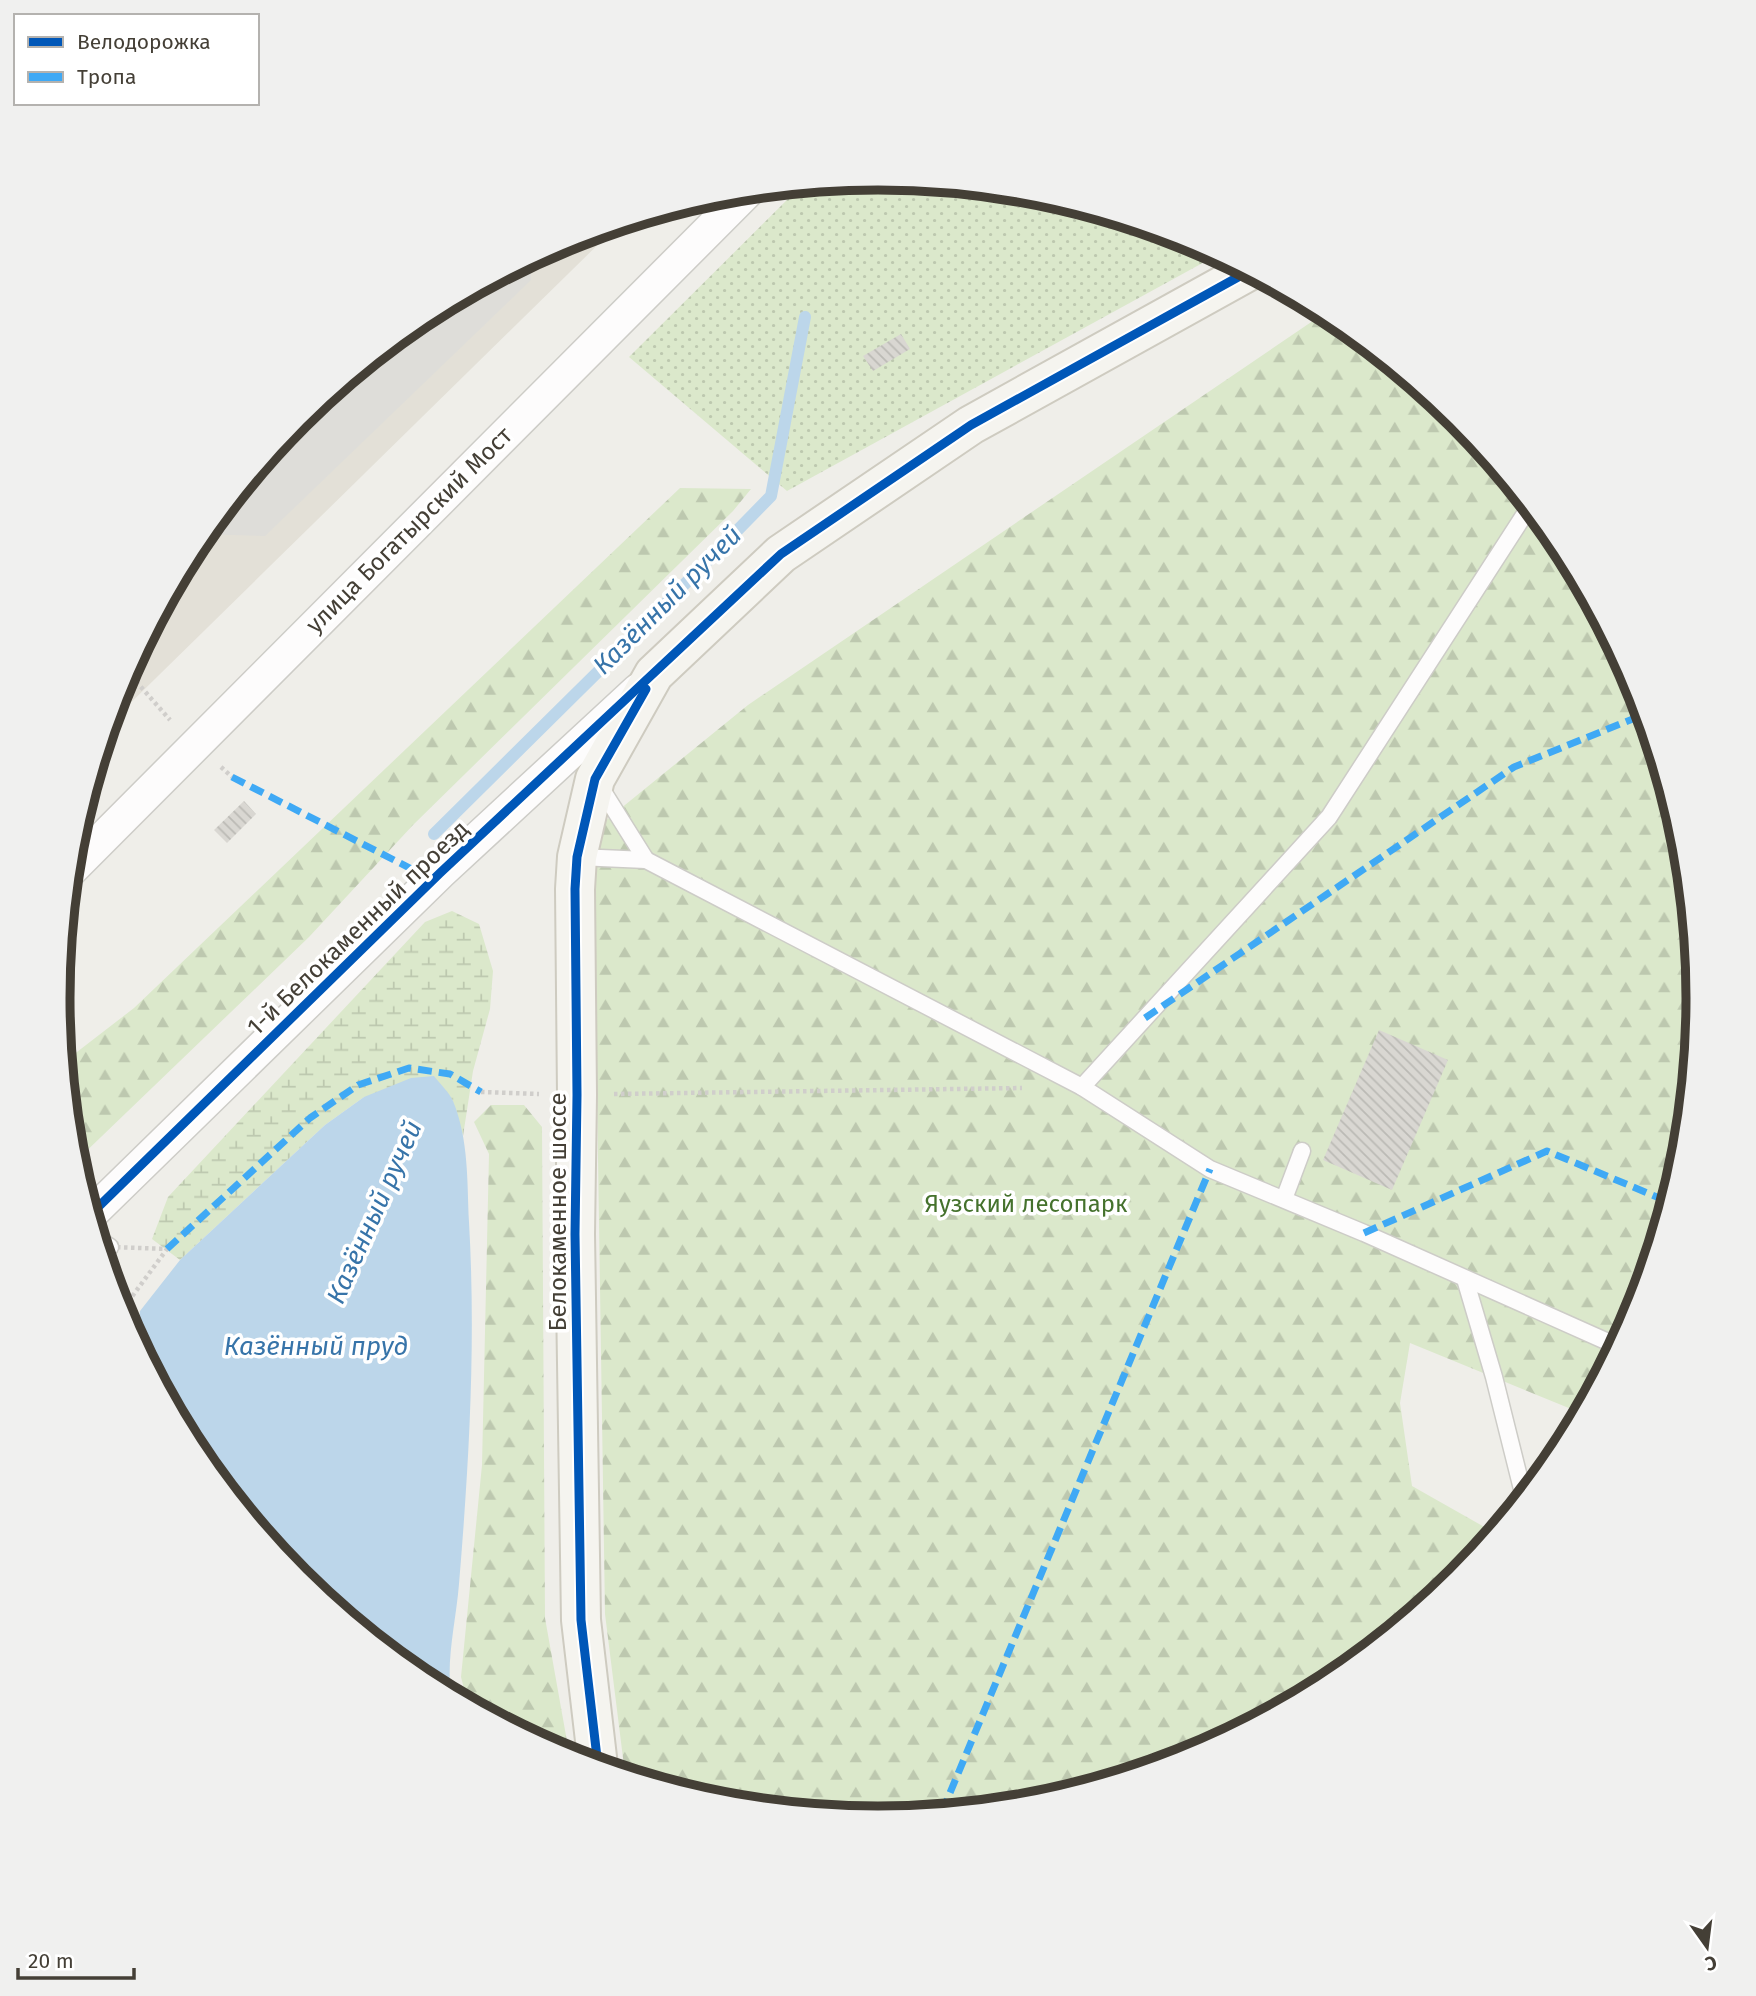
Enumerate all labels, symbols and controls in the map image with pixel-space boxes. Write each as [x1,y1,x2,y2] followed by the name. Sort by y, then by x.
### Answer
[14,14,259,105] legend
[77,29,211,55] text: Велодорожка
[77,64,136,90] text: Тропа
[300,421,518,639] street label: улица Богатырский Мост
[587,520,748,681] water label: Казённый ручей
[242,815,474,1041] street label: 1-й Белокаменный проезд
[544,1092,572,1332] street label: Белокаменное шоссе
[320,1116,429,1309] water label: Казённый ручей
[925,1190,1128,1218] park label: Яузский лесопарк
[224,1331,408,1362] water label: Казённый пруд
[1672,1912,1742,1982] north arrow
[18,1937,133,1981] scale bar
[28,1948,74,1974] text: 20 m
[1703,1951,1719,1976] text: С

